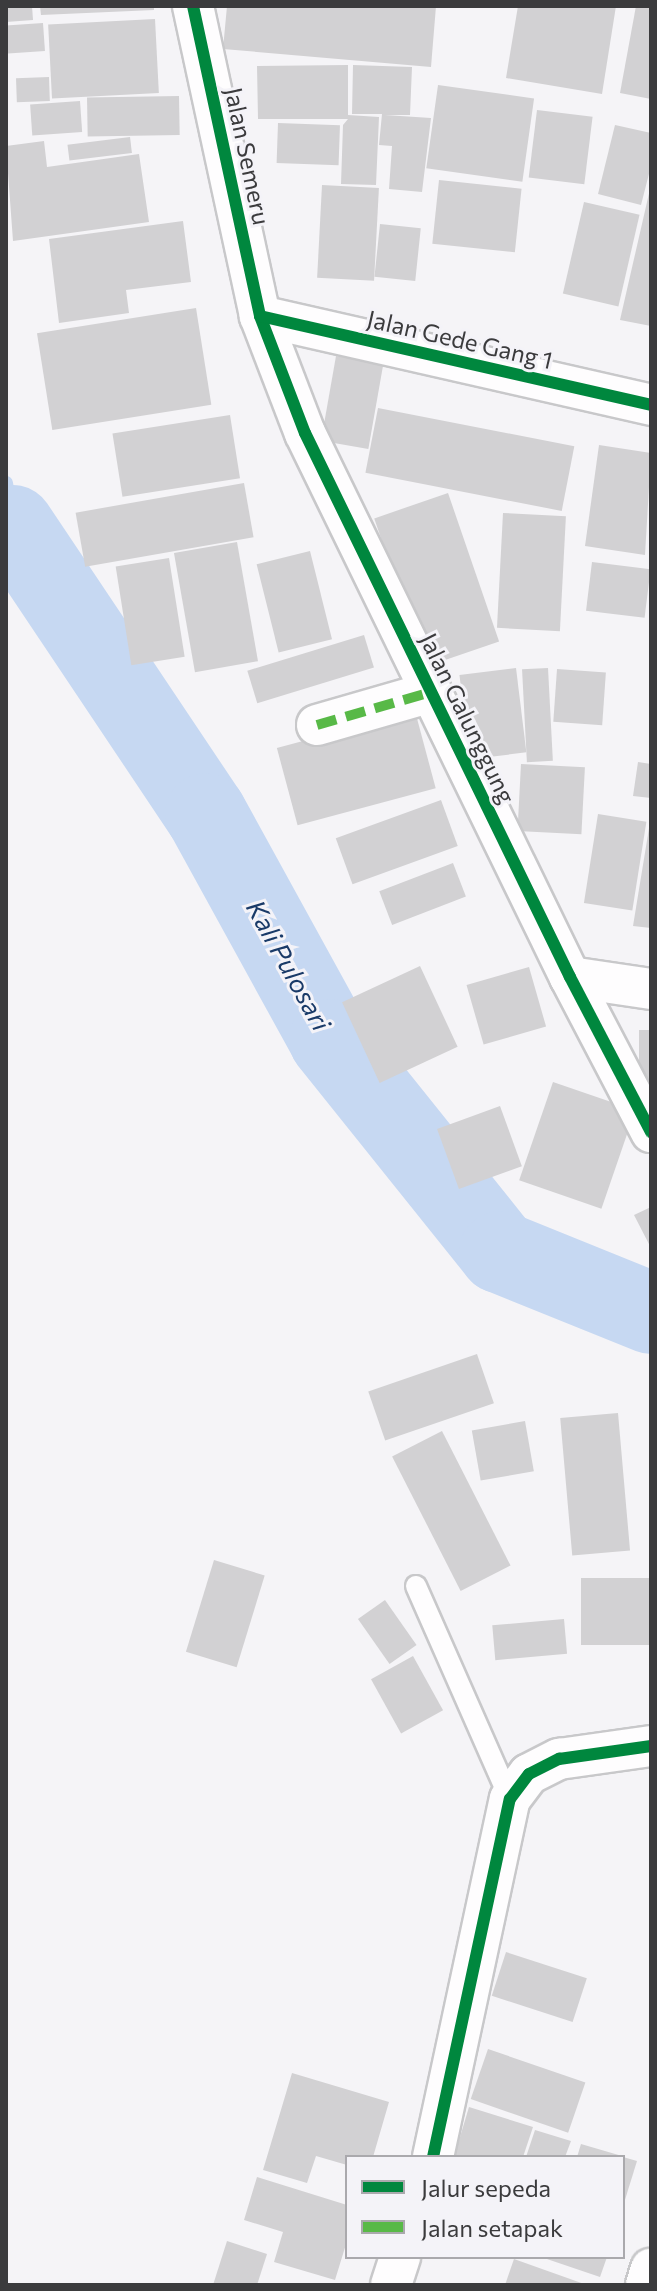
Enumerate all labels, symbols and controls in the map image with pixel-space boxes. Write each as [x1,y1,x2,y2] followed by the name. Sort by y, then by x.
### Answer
[219,85,277,227] street label: Jalan Semeru
[364,304,556,374] street label: Jalan Gede Gang 1
[414,628,522,808] street label: Jalan Galunggung
[240,894,338,1036] water label: Kali Pulosari
[345,2155,625,2259] legend
[421,2173,551,2202] text: Jalur sepeda
[421,2213,563,2242] text: Jalan setapak

